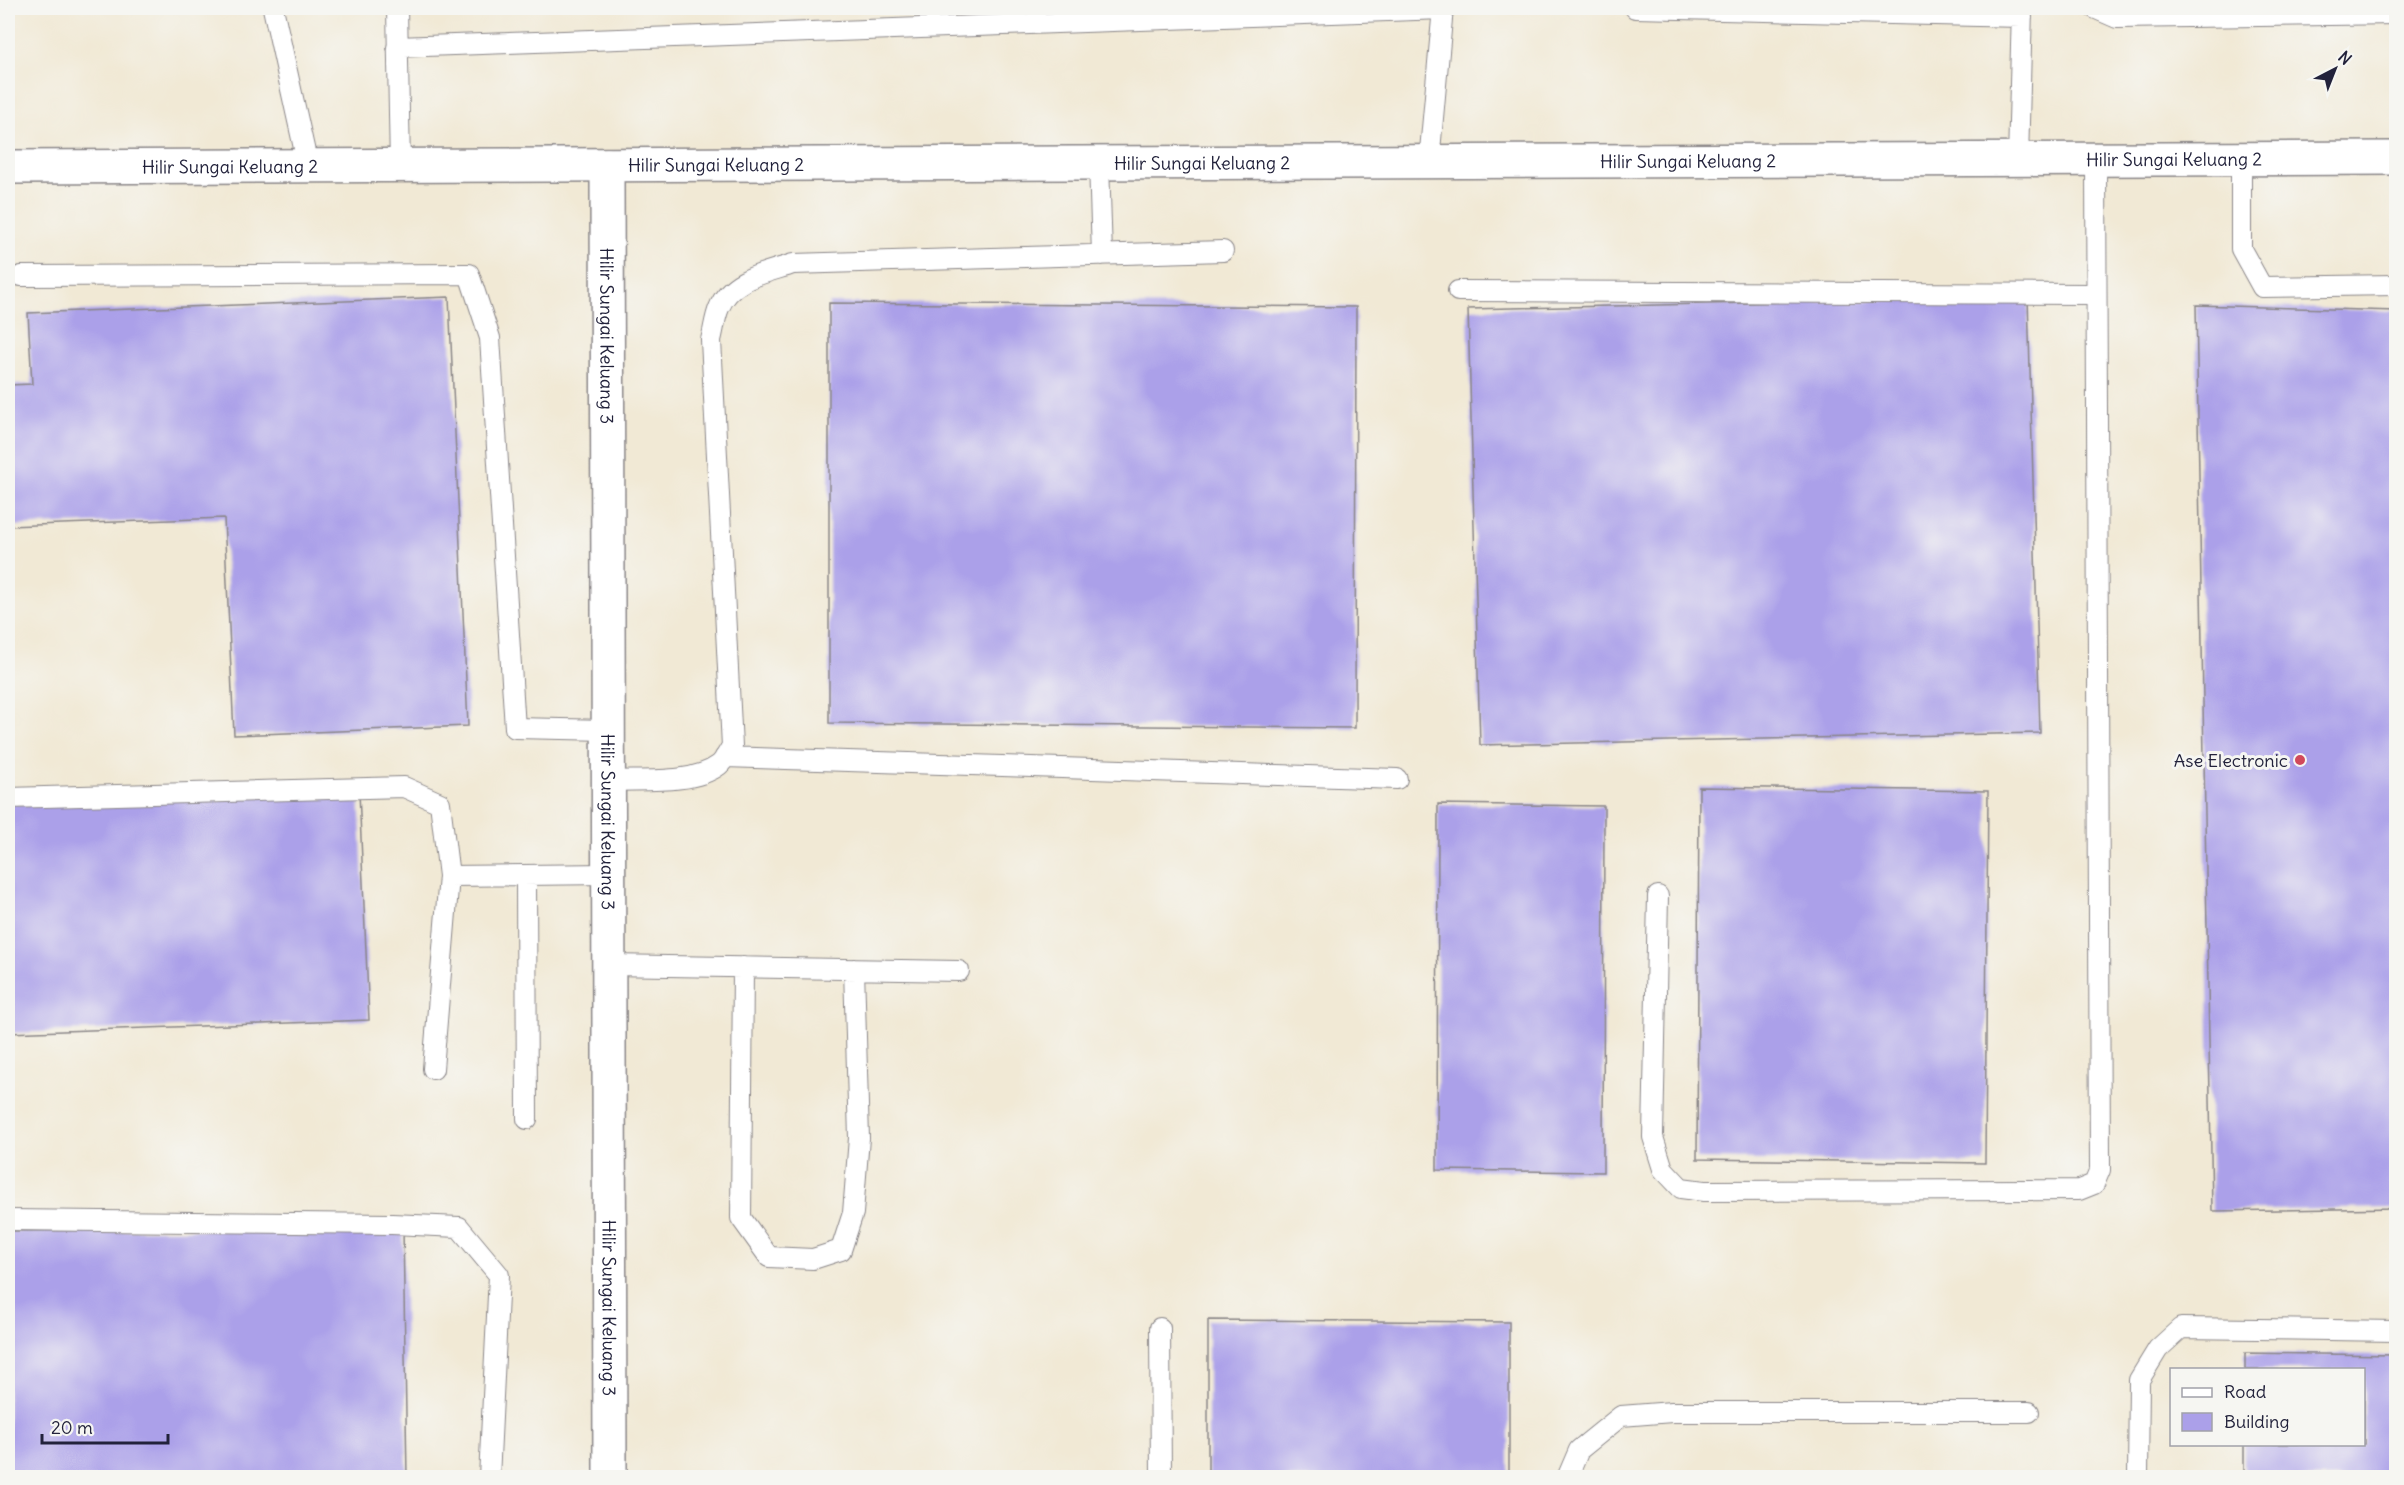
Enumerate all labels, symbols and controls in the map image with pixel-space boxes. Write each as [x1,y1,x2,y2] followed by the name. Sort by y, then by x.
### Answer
[2305,39,2365,99] north arrow
[2334,47,2356,69] text: N
[2086,147,2262,171] street label: Hilir Sungai Keluang 2
[1600,149,1776,173] street label: Hilir Sungai Keluang 2
[1114,151,1290,174] street label: Hilir Sungai Keluang 2
[628,152,804,176] street label: Hilir Sungai Keluang 2
[142,154,318,178] street label: Hilir Sungai Keluang 2
[596,248,619,424] street label: Hilir Sungai Keluang 3
[597,734,620,910] street label: Hilir Sungai Keluang 3
[2174,749,2288,772] place label: Ase Electronic
[2293,753,2307,767] marker: Ase Electronic
[598,1220,621,1396] street label: Hilir Sungai Keluang 3
[2170,1368,2365,1446] legend
[2224,1380,2267,1403] text: Road
[42,1407,168,1445] scale bar
[2224,1410,2289,1433] text: Building
[51,1416,93,1439] text: 20 m

